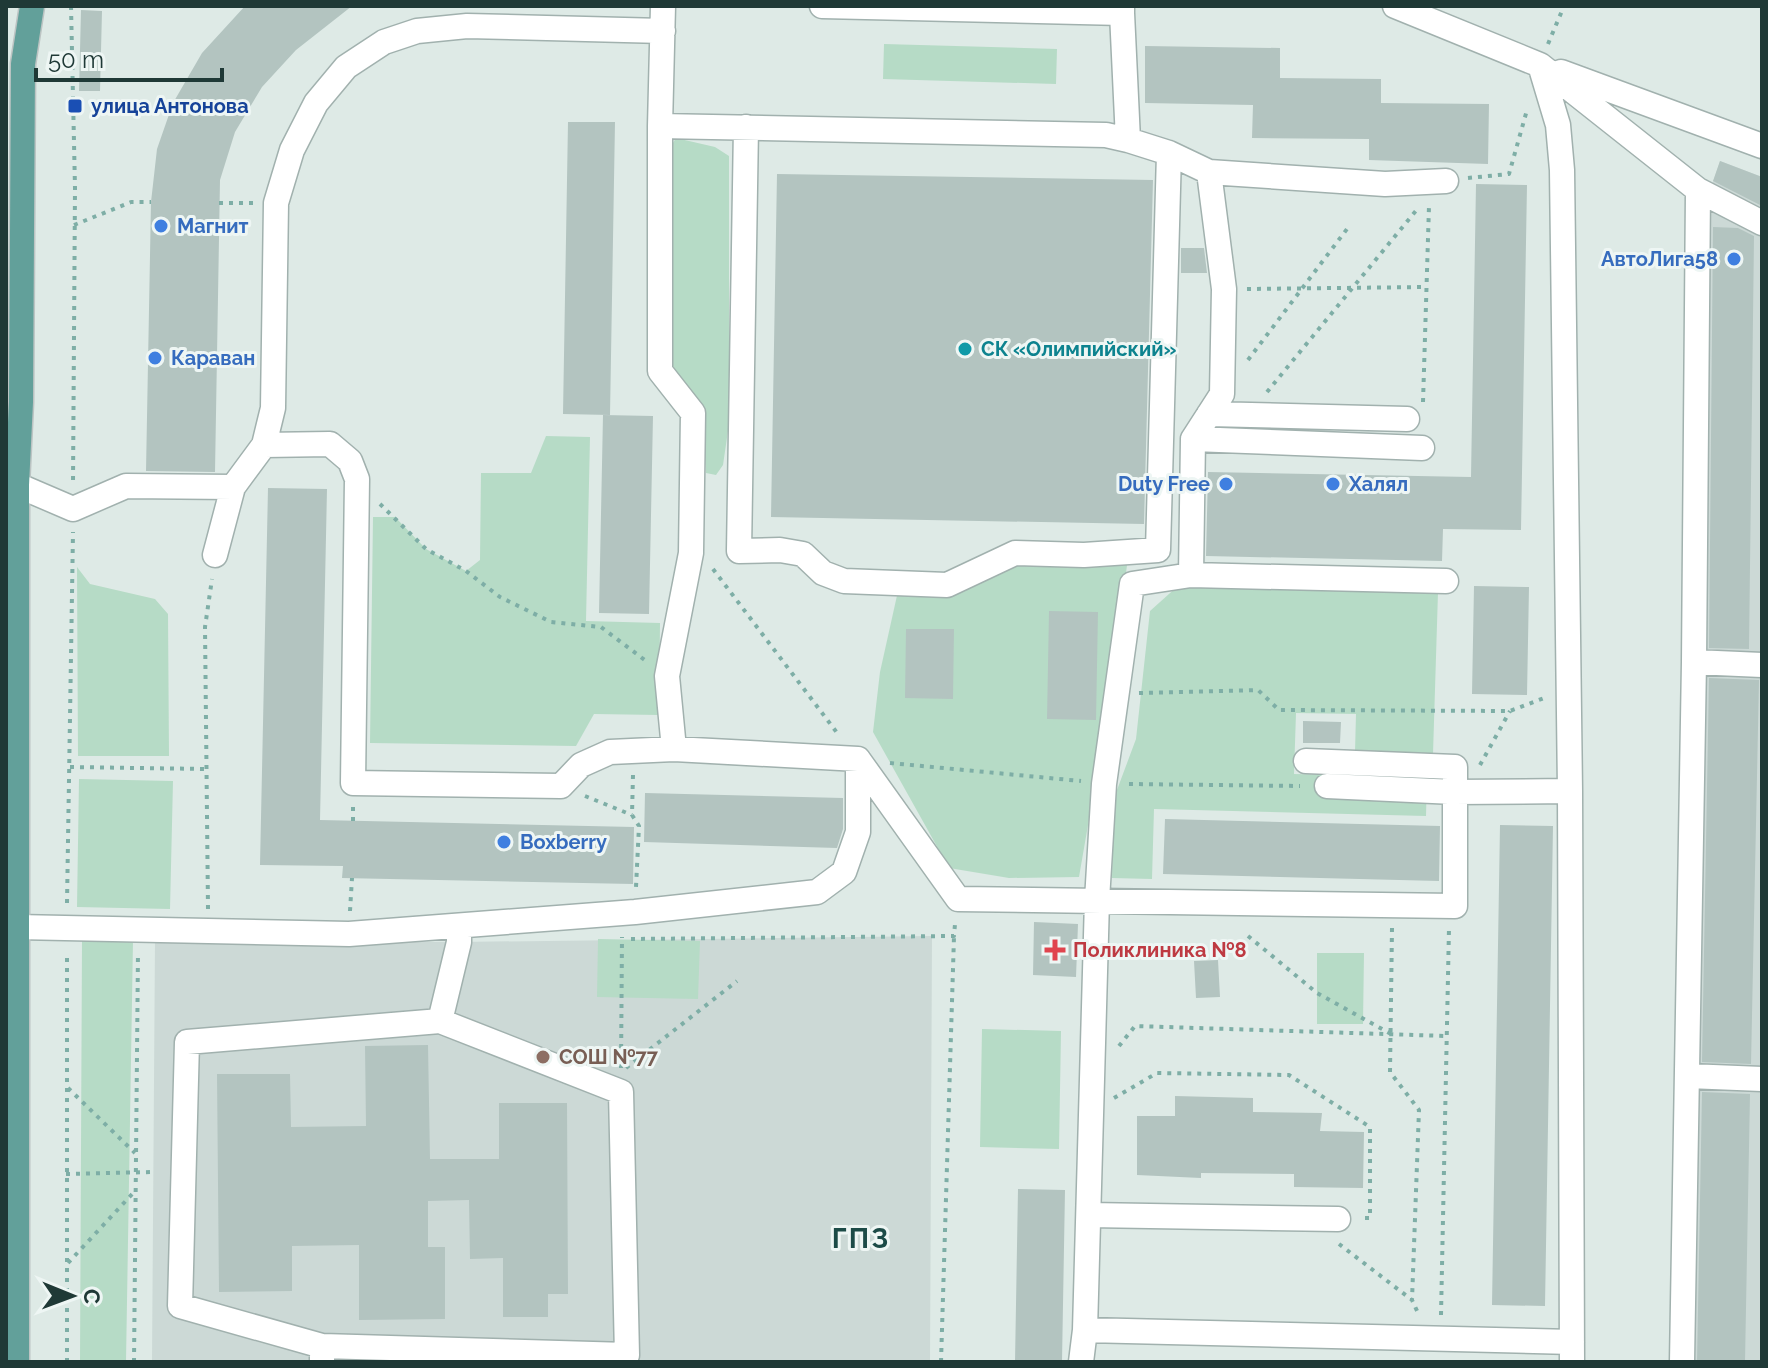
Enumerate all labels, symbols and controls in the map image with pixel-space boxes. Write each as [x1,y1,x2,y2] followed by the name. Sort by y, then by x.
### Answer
[36,32,222,82] scale bar
[48,45,104,74] text: 50 m
[91,94,249,118] place label: улица Антонова
[66,97,84,115] marker: улица Антонова
[177,214,248,238] place label: Магнит
[152,217,170,235] marker: Магнит
[1601,247,1718,271] place label: АвтоЛига58
[1725,250,1743,268] marker: АвтоЛига58
[981,337,1176,361] place label: СК «Олимпийский»
[956,340,974,358] marker: СК «Олимпийский»
[171,346,255,370] place label: Караван
[146,349,164,367] marker: Караван
[1118,472,1210,496] place label: Duty Free
[1348,472,1408,496] place label: Халял
[1217,475,1235,493] marker: Duty Free
[1324,475,1342,493] marker: Халял
[520,830,607,854] place label: Boxberry
[495,833,513,851] marker: Boxberry
[1073,938,1246,962] place label: Поликлиника №8
[1044,939,1066,961] marker: Поликлиника №8
[559,1045,659,1069] place label: СОШ №77
[534,1048,552,1066] marker: СОШ №77
[832,1222,890,1255] district label: ГПЗ
[32,1256,112,1336] north arrow
[79,1289,105,1304] text: С

